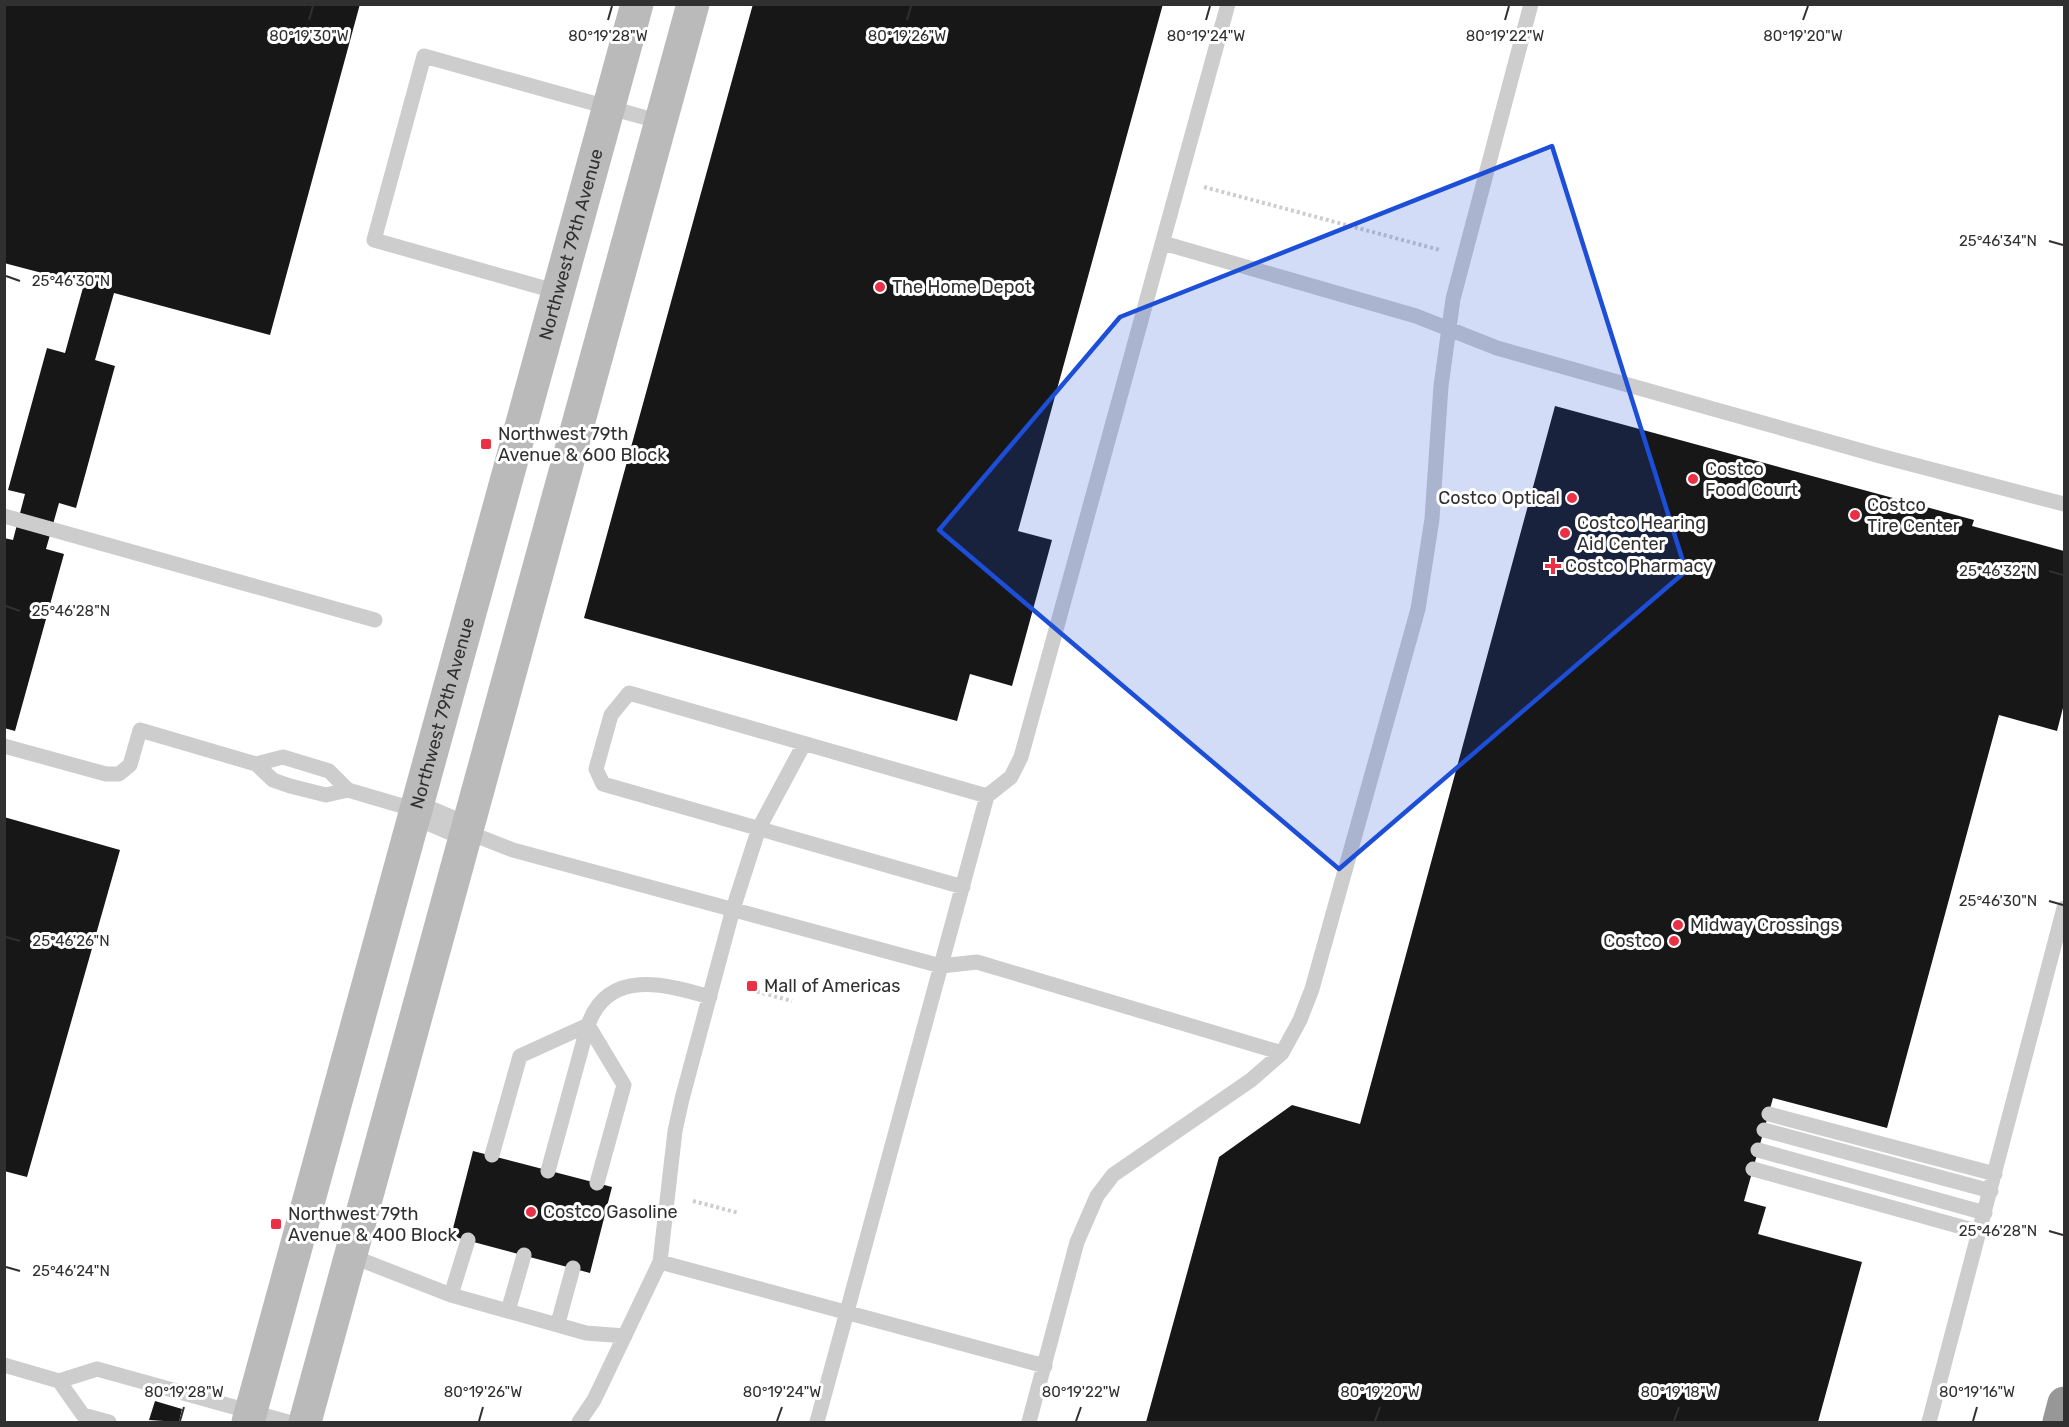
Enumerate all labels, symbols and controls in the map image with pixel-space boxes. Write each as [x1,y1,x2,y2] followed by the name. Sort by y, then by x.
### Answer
[269,27,349,45] text: 80°19'30"W
[568,27,648,45] text: 80°19'28"W
[868,27,946,45] text: 80°19'26"W
[1167,27,1245,45] text: 80°19'24"W
[1466,27,1544,45] text: 80°19'22"W
[1763,27,1843,45] text: 80°19'20"W
[534,146,608,343] street label: Northwest 79th Avenue
[1959,232,2037,250] text: 25°46'34"N
[32,272,110,290] text: 25°46'30"N
[892,276,1032,298] place label: The Home Depot
[873,280,887,294] marker: The Home Depot
[498,423,667,466] place label: Northwest 79th Avenue & 600 Block
[479,437,493,451] marker: Northwest 79th Avenue & 600 Block
[1705,458,1798,501] place label: Costco Food Court
[1686,472,1700,486] marker: Costco Food Court
[1438,487,1560,509] place label: Costco Optical
[1565,491,1579,505] marker: Costco Optical
[1867,494,1960,537] place label: Costco Tire Center
[1848,508,1862,522] marker: Costco Tire Center
[1577,512,1706,555] place label: Costco Hearing Aid Center
[1558,526,1572,540] marker: Costco Hearing Aid Center
[1565,555,1713,577] place label: Costco Pharmacy
[1546,559,1560,573] marker: Costco Pharmacy
[1959,562,2037,580] text: 25°46'32"N
[32,602,110,620] text: 25°46'28"N
[406,615,479,811] street label: Northwest 79th Avenue
[1959,892,2037,910] text: 25°46'30"N
[1690,914,1840,936] place label: Midway Crossings
[1671,918,1685,932] marker: Midway Crossings
[1603,930,1662,952] place label: Costco
[32,932,110,950] text: 25°46'26"N
[1667,934,1681,948] marker: Costco
[764,975,900,997] place label: Mall of Americas
[745,979,759,993] marker: Mall of Americas
[543,1201,678,1223] place label: Costco Gasoline
[288,1203,457,1246] place label: Northwest 79th Avenue & 400 Block
[524,1205,538,1219] marker: Costco Gasoline
[269,1217,283,1231] marker: Northwest 79th Avenue & 400 Block
[1959,1222,2037,1240] text: 25°46'28"N
[32,1262,110,1280] text: 25°46'24"N
[144,1383,224,1401] text: 80°19'28"W
[444,1383,522,1401] text: 80°19'26"W
[743,1383,821,1401] text: 80°19'24"W
[1042,1383,1120,1401] text: 80°19'22"W
[1340,1383,1420,1401] text: 80°19'20"W
[1640,1383,1718,1401] text: 80°19'18"W
[1939,1383,2015,1401] text: 80°19'16"W

